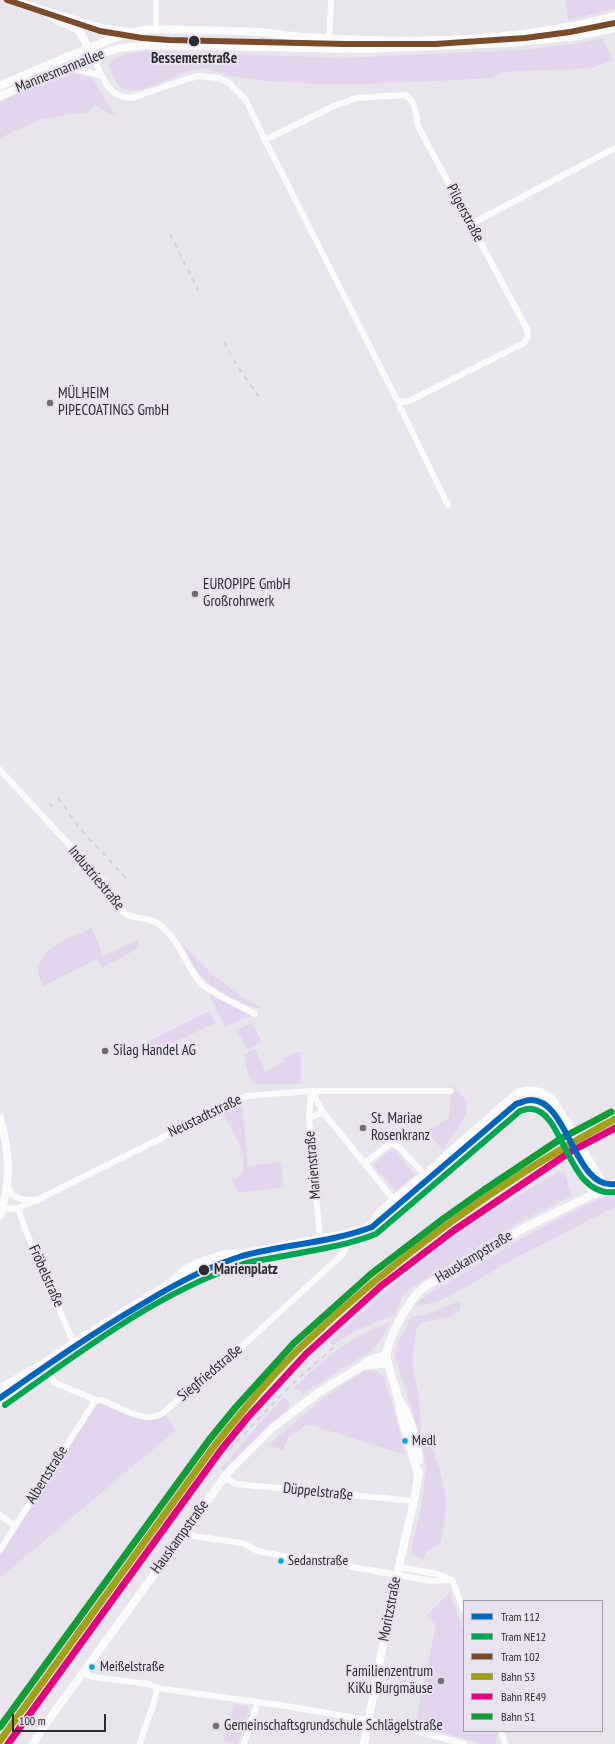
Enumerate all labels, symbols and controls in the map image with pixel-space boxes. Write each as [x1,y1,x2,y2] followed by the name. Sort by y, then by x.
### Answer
[187,34,201,48] marker: Bessemerstraße
[13,45,107,97] street label: Mannesmannallee
[151,50,237,68] place label: Bessemerstraße
[442,181,488,245] street label: Pilgerstraße
[58,385,169,420] place label: MÜLHEIM PIPECOATINGS GmbH
[45,398,55,408] marker: MÜLHEIM PIPECOATINGS GmbH
[203,576,291,611] place label: EUROPIPE GmbH Großrohrwerk
[190,589,200,599] marker: EUROPIPE GmbH Großrohrwerk
[64,842,128,914] street label: Industriestraße
[113,1042,196,1060] place label: Silag Handel AG
[100,1046,110,1056] marker: Silag Handel AG
[165,1091,245,1141] street label: Neustadtstraße
[371,1110,430,1145] place label: St. Mariae Rosenkranz
[358,1123,368,1133] marker: St. Mariae Rosenkranz
[301,1130,325,1200] street label: Marienstraße
[432,1227,516,1287] street label: Hauskampstraße
[24,1242,68,1310] street label: Fröbelstraße
[214,1261,278,1279] place label: Marienplatz
[197,1263,211,1277] marker: Marienplatz
[174,1341,246,1405] street label: Siegfriedstraße
[412,1433,436,1449] place label: Medl
[400,1436,410,1446] marker: Medl
[22,1443,72,1507] street label: Albertstraße
[282,1479,354,1505] street label: Düppelstraße
[147,1497,213,1577] street label: Hauskampstraße
[288,1553,348,1569] place label: Sedanstraße
[276,1556,286,1566] marker: Sedanstraße
[375,1575,405,1643] street label: Moritzstraße
[463,1600,603,1732] legend
[501,1609,540,1624] text: Tram 112
[501,1629,546,1644] text: Tram NE12
[501,1649,540,1664] text: Tram 102
[100,1659,164,1675] place label: Meißelstraße
[87,1662,97,1672] marker: Meißelstraße
[346,1663,433,1698] place label: Familienzentrum KiKu Burgmäuse
[501,1669,535,1684] text: Bahn S3
[436,1676,446,1686] marker: Familienzentrum KiKu Burgmäuse
[501,1689,546,1704] text: Bahn RE49
[14,1706,108,1732] scale bar
[501,1709,535,1724] text: Bahn S1
[19,1713,46,1728] text: 100 m
[224,1717,443,1735] place label: Gemeinschaftsgrundschule Schlägelstraße
[211,1721,221,1731] marker: Gemeinschaftsgrundschule Schlägelstraße

